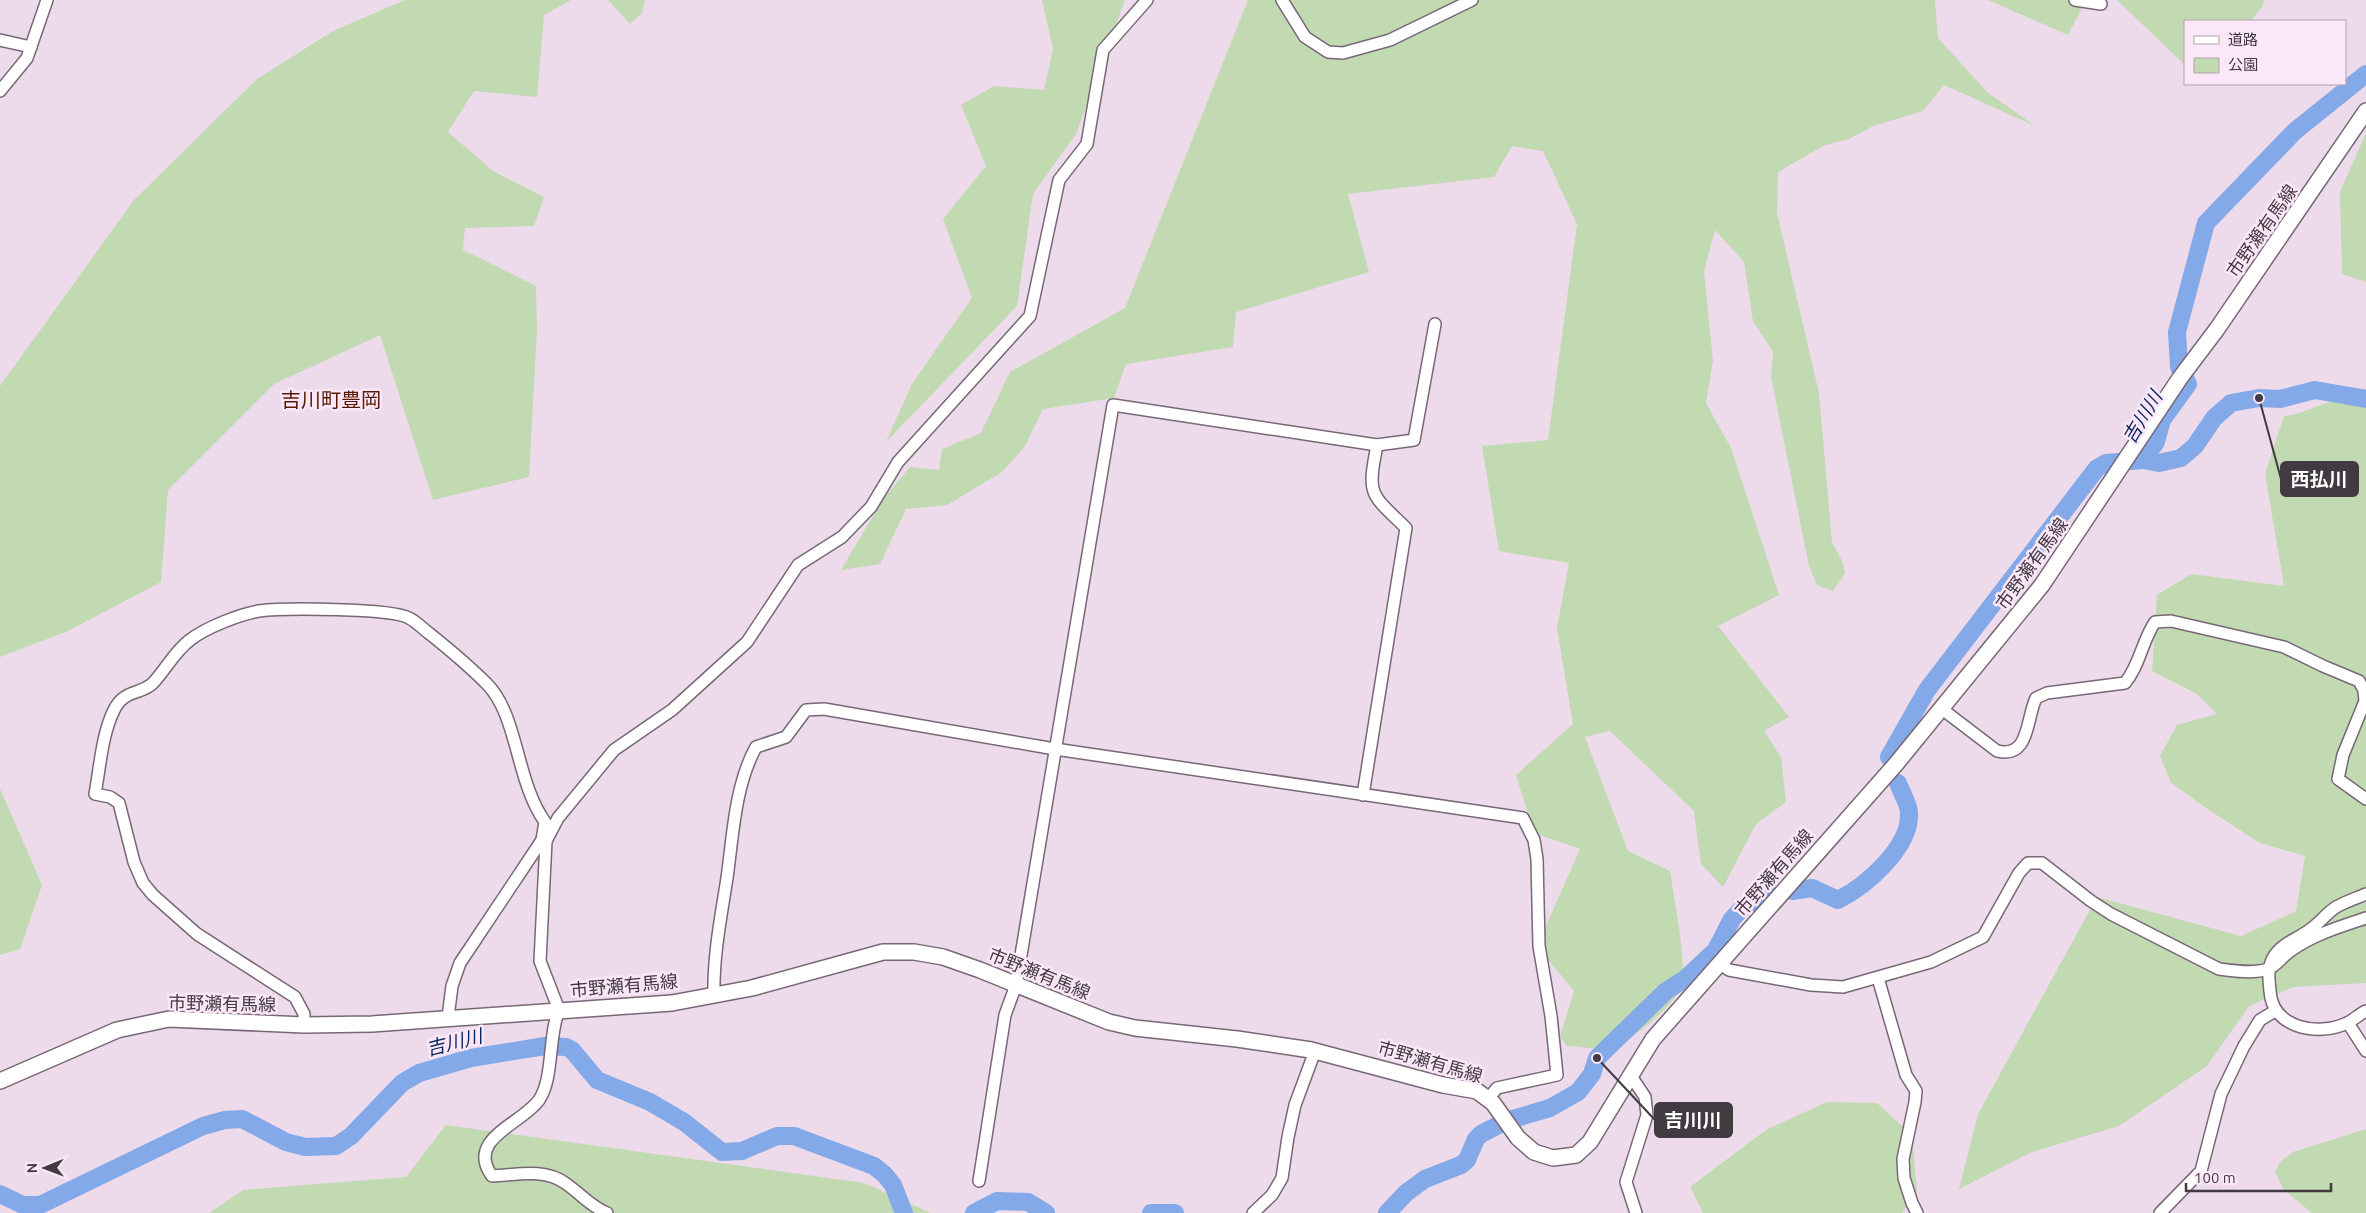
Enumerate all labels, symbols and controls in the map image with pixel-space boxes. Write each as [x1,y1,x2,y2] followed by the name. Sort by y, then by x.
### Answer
[2184,20,2346,85] legend
[2228,31,2258,48] text: 道路
[2228,56,2258,73] text: 公園
[2222,180,2300,280] street label: 市野瀬有馬線
[2118,385,2167,447] water label: 吉川川
[281,388,381,411] district label: 吉川町豊岡
[2281,462,2358,496] callout: 西払川
[2290,468,2348,490] text: 西払川
[1991,514,2071,613] street label: 市野瀬有馬線
[1730,825,1816,920] street label: 市野瀬有馬線
[986,944,1093,1003] street label: 市野瀬有馬線
[569,970,679,1000] street label: 市野瀬有馬線
[168,992,276,1014] street label: 市野瀬有馬線
[424,1024,486,1060] water label: 吉川川
[1376,1037,1485,1086] street label: 市野瀬有馬線
[1655,1103,1732,1137] callout: 吉川川
[1664,1109,1722,1131] text: 吉川川
[20,1143,70,1193] north arrow
[2186,1160,2331,1192] scale bar
[24,1163,40,1174] text: N
[2194,1169,2236,1186] text: 100 m

